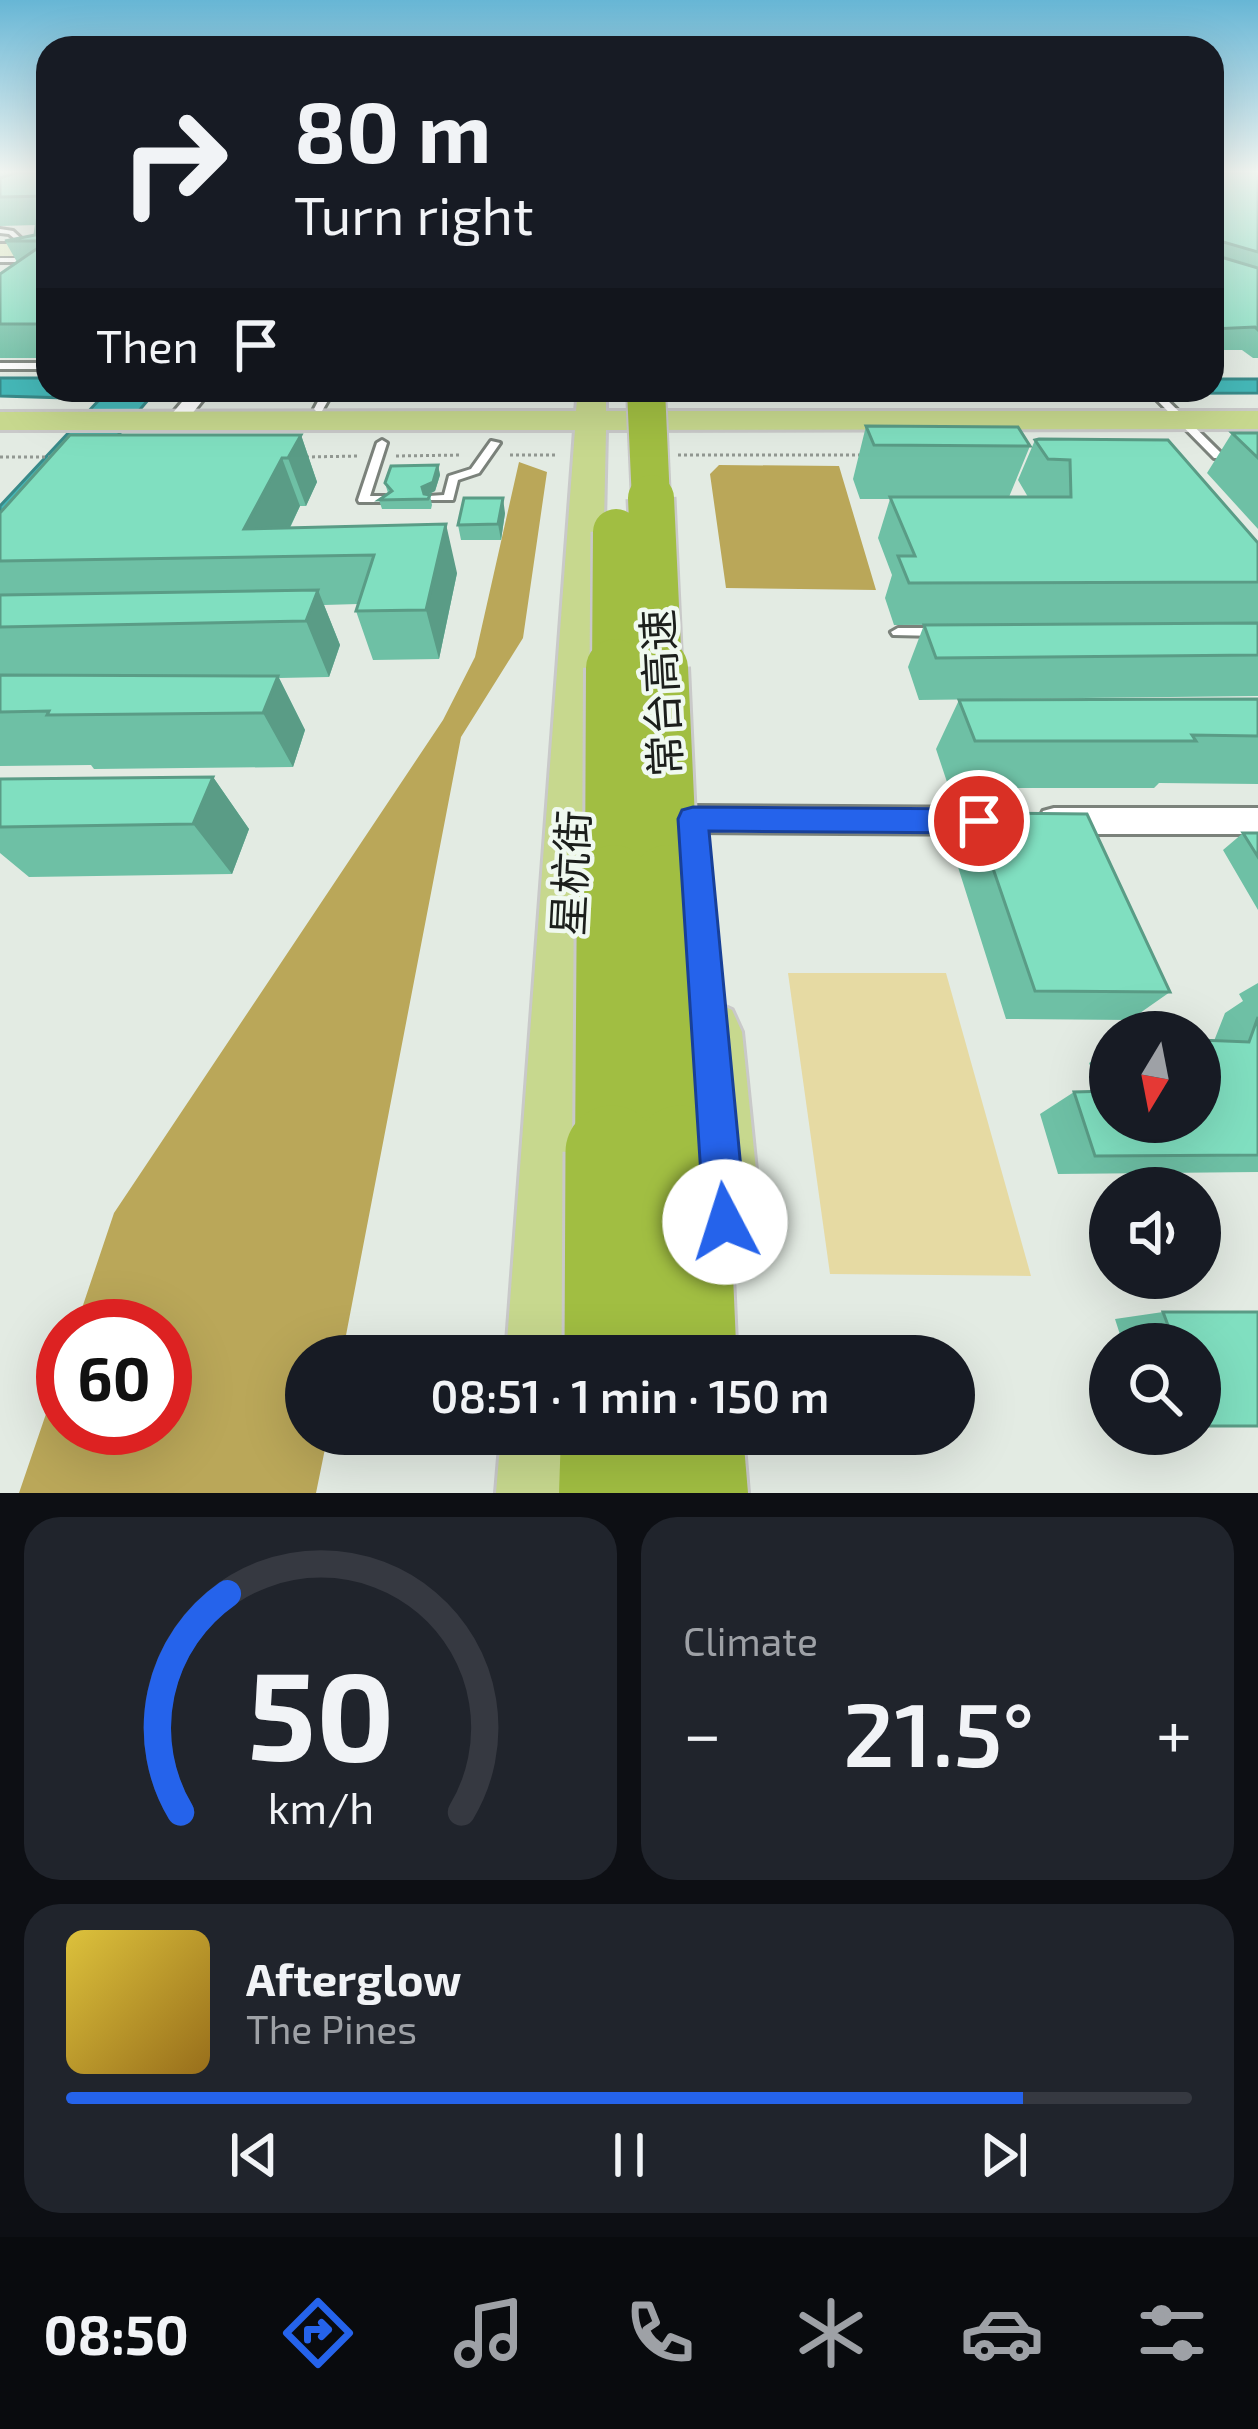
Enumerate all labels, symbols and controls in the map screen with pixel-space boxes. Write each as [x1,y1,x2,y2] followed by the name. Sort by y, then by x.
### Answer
[294,79,491,180] text: 80 m
[96,84,252,240] icon: right
[294,181,534,246] text: Turn right
[223,312,289,378] icon: arrive
[96,318,199,372] text: Then
[631,608,689,778] street label: 常台高速
[928,770,1030,872] pin
[946,788,1012,854] icon: arrive
[541,809,597,937] street label: 星杭街
[1089,1011,1221,1143] north arrow
[1089,1011,1221,1455] map controls
[662,1159,788,1285] position arrow
[1089,1167,1221,1299] button: sound
[36,1299,192,1455] speed limit sign: 60
[1089,1323,1221,1455] button: search
[431,1368,829,1422] text: 08:51 · 1 min · 150 m
[683,1617,818,1664] text: Climate
[247,1636,394,1786] text: 50
[843,1677,1034,1785] text: 21.5°
[683,1692,722,1771] text: −
[1156,1692,1192,1771] text: +
[267,1780,374,1832] text: km/h
[246,1951,462,2005] text: Afterglow
[246,2005,417,2052] text: The Pines
[221,2122,287,2188] icon: previous
[596,2122,662,2188] icon: pause
[971,2122,1037,2188] icon: next
[276,2291,360,2375] icon: directions
[447,2291,531,2375] icon: music
[618,2291,702,2375] icon: phone
[789,2291,873,2375] icon: climate
[960,2291,1044,2375] icon: car
[1130,2291,1214,2375] icon: filters
[43,2301,189,2366] text: 08:50

